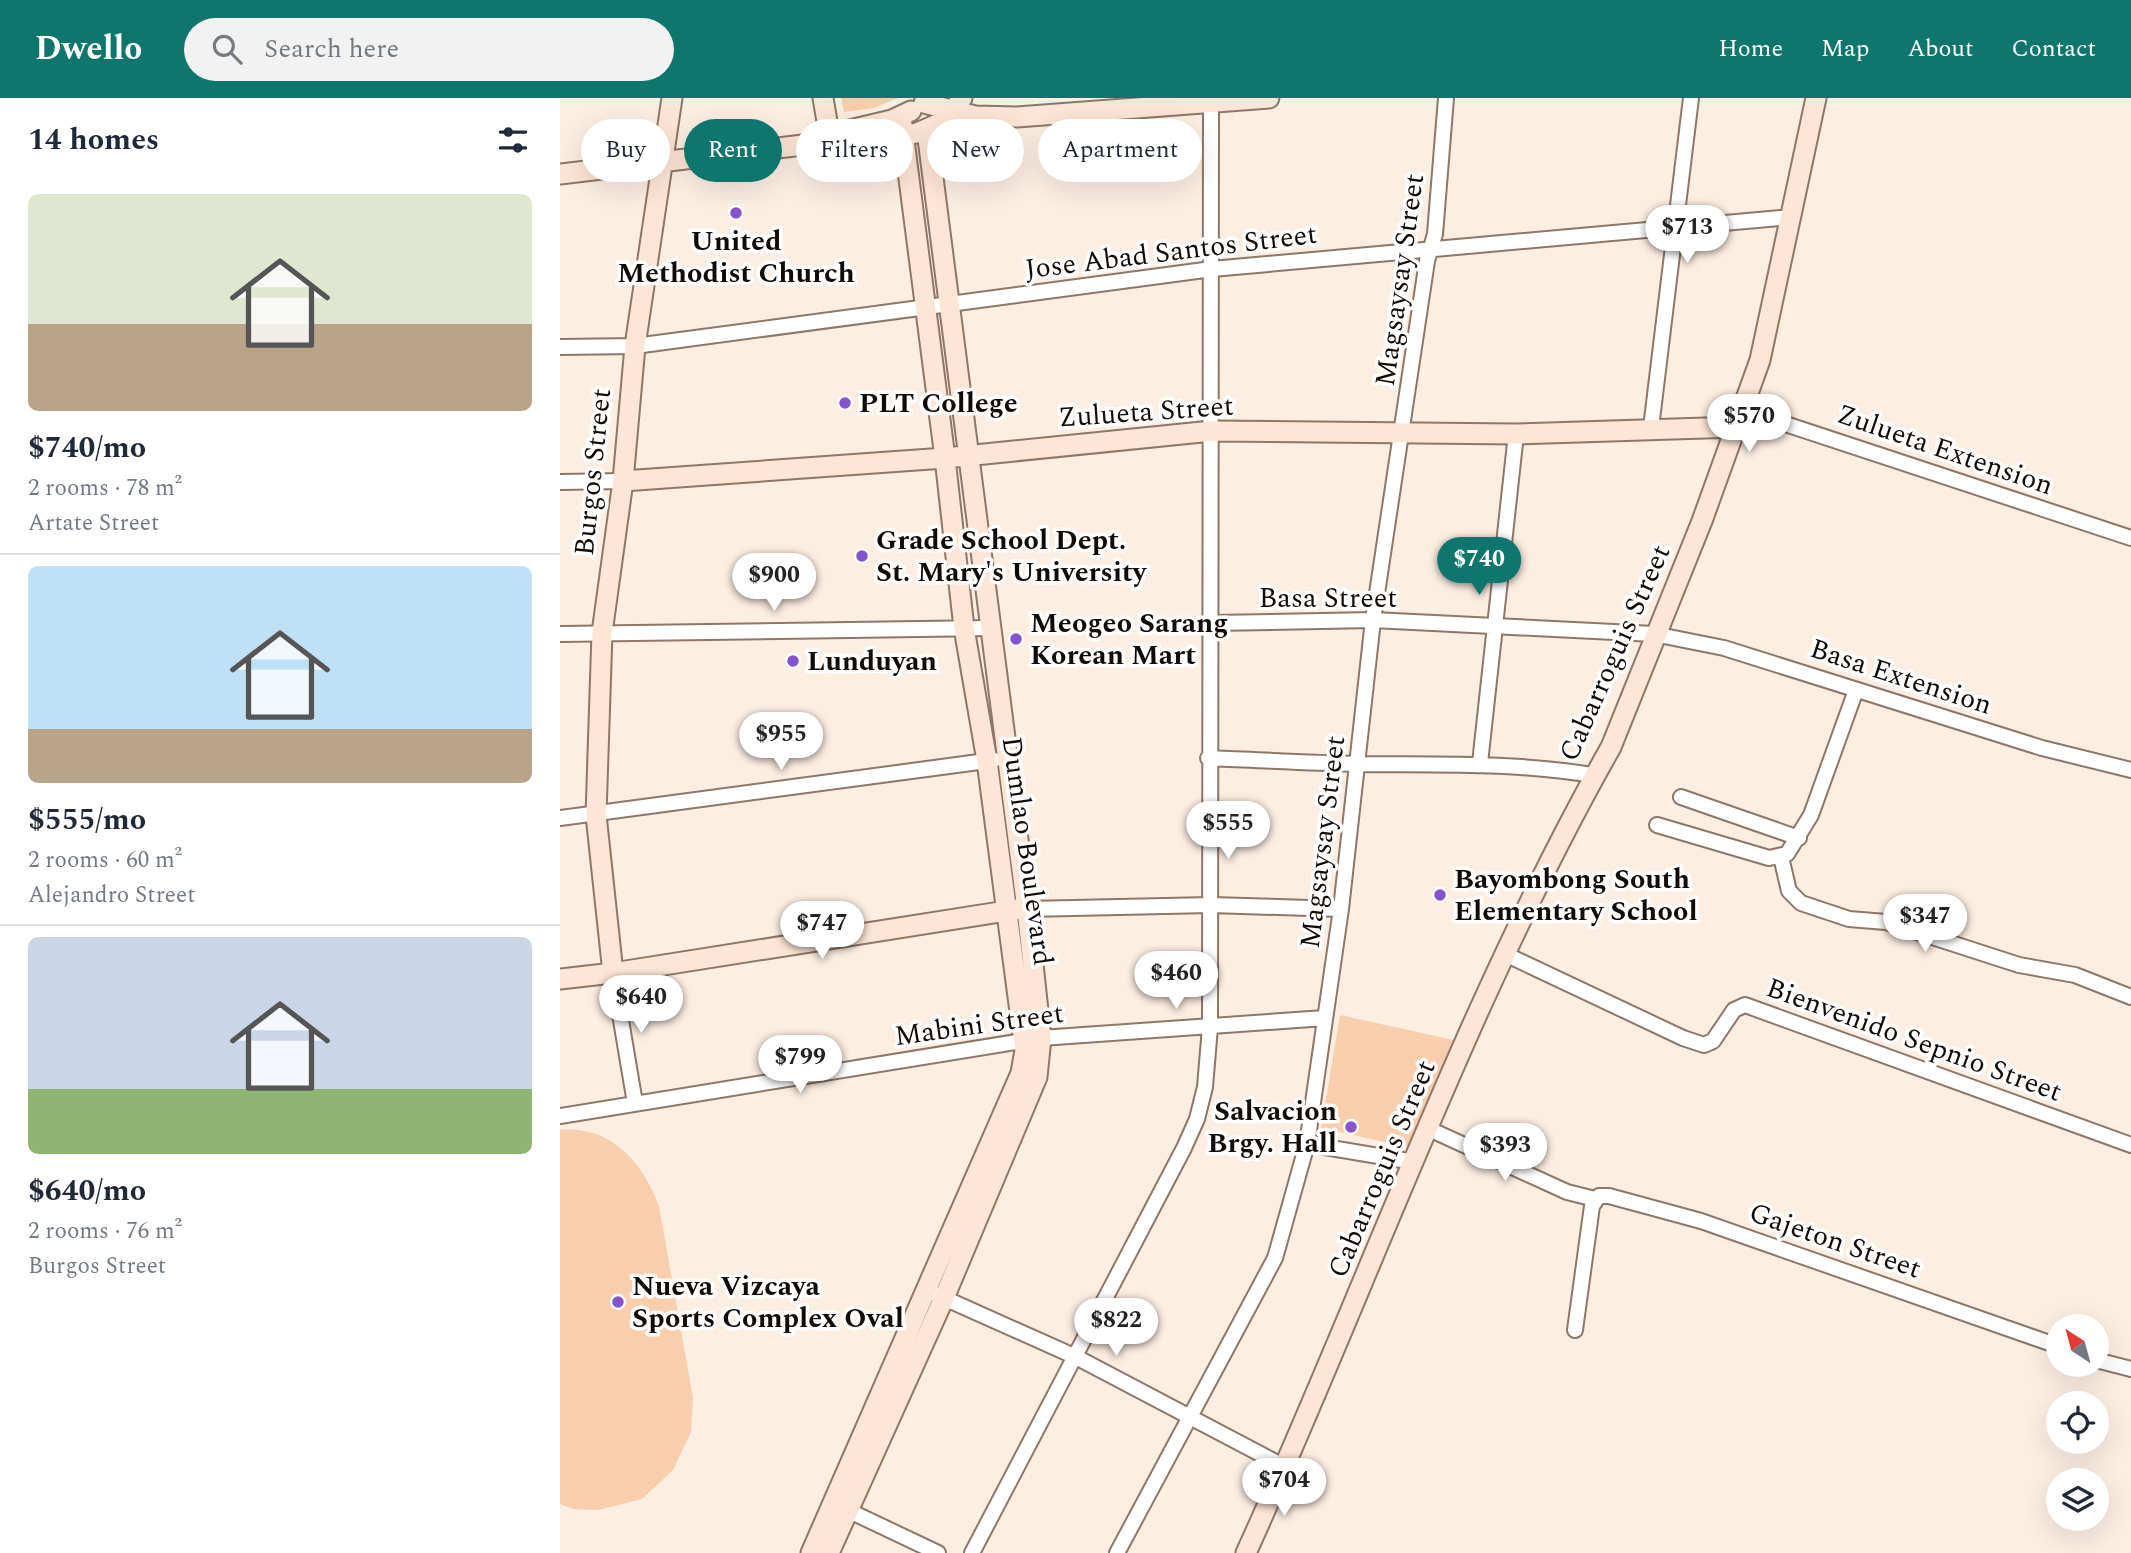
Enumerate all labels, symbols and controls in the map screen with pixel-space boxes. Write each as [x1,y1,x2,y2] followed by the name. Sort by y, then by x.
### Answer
[184,18,674,81] search box
[35,24,142,74] text: Dwello
[264,29,399,69] text: Search here
[208,30,246,68] icon: search
[1718,31,1783,67] text: Home
[1821,31,1869,67] text: Map
[1907,31,1973,67] text: About
[2011,31,2096,67] text: Contact
[28,117,159,163] text: 14 homes
[581,119,670,182] chip: Buy
[684,119,782,182] chip: Rent
[796,119,913,182] chip: Filters
[927,119,1024,182] chip: New
[1038,119,1202,182] chip: Apartment
[494,121,532,159] icon: filters
[1364,171,1436,389] street label: Magsaysay Street
[728,205,744,221] marker: United Methodist Church
[1646,206,1728,265] pin: $713
[1661,210,1713,245] text: $713
[1023,213,1319,291] street label: Jose Abad Santos Street
[617,220,855,295] place label: United Methodist Church
[217,240,343,366] icon: home
[859,382,1018,425] place label: PLT College
[1057,384,1235,440] street label: Zulueta Street
[563,386,623,558] street label: Burgos Street
[1831,393,2059,507] street label: Zulueta Extension
[1708,394,1790,454] pin: $570
[837,395,853,411] marker: PLT College
[1723,399,1775,434] text: $570
[28,425,146,471] text: $740/mo
[28,471,182,506] text: 2 rooms · 78 m²
[28,506,159,541] text: Artate Street
[876,519,1148,594] place label: Grade School Dept. St. Mary's University
[1438,538,1520,597] pin: $740
[1548,538,1682,768] street label: Cabarroguis Street
[1453,542,1505,577] text: $740
[854,548,870,564] marker: Grade School Dept. St. Mary's University
[733,554,815,613] pin: $900
[748,558,800,593] text: $900
[1259,577,1397,620] street label: Basa Street
[1030,602,1228,677] place label: Meogeo Sarang Korean Mart
[217,612,343,738] icon: home
[1804,627,1998,727] street label: Basa Extension
[1008,631,1024,647] marker: Meogeo Sarang Korean Mart
[807,640,937,683] place label: Lunduyan
[785,653,801,669] marker: Lunduyan
[740,712,822,772] pin: $955
[755,717,807,752] text: $955
[1289,733,1357,951] street label: Magsaysay Street
[990,734,1064,968] street label: Dumlao Boulevard
[28,797,146,843] text: $555/mo
[1187,802,1269,861] pin: $555
[1202,806,1254,841] text: $555
[28,843,182,878] text: 2 rooms · 60 m²
[1454,858,1698,933] place label: Bayombong South Elementary School
[28,878,195,913] text: Alejandro Street
[1432,887,1448,903] marker: Bayombong South Elementary School
[1884,894,1966,954] pin: $347
[1899,899,1951,934] text: $347
[781,902,863,961] pin: $747
[796,906,848,941] text: $747
[1135,951,1217,1011] pin: $460
[1150,956,1202,991] text: $460
[1760,966,2068,1114] street label: Bienvenido Sepnio Street
[600,976,682,1035] pin: $640
[615,980,667,1015] text: $640
[217,983,343,1109] icon: home
[892,992,1066,1058] street label: Mabini Street
[759,1035,841,1095] pin: $799
[774,1040,826,1075] text: $799
[1317,1053,1447,1285] street label: Cabarroguis Street
[1208,1090,1337,1165] place label: Salvacion Brgy. Hall
[1343,1119,1359,1135] marker: Salvacion Brgy. Hall
[1464,1124,1546,1183] pin: $393
[1479,1128,1531,1163] text: $393
[28,1168,146,1214] text: $640/mo
[1743,1191,1927,1291] street label: Gajeton Street
[28,1214,182,1249] text: 2 rooms · 76 m²
[28,1249,166,1284] text: Burgos Street
[632,1265,904,1340] place label: Nueva Vizcaya Sports Complex Oval
[610,1294,626,1310] marker: Nueva Vizcaya Sports Complex Oval
[1075,1298,1157,1358] pin: $822
[1090,1303,1142,1338] text: $822
[2046,1314,2109,1377] north arrow
[2046,1314,2109,1531] map controls
[2046,1391,2109,1454] button: locate
[1243,1458,1325,1518] pin: $704
[1258,1463,1310,1498] text: $704
[2046,1468,2109,1531] button: layers

